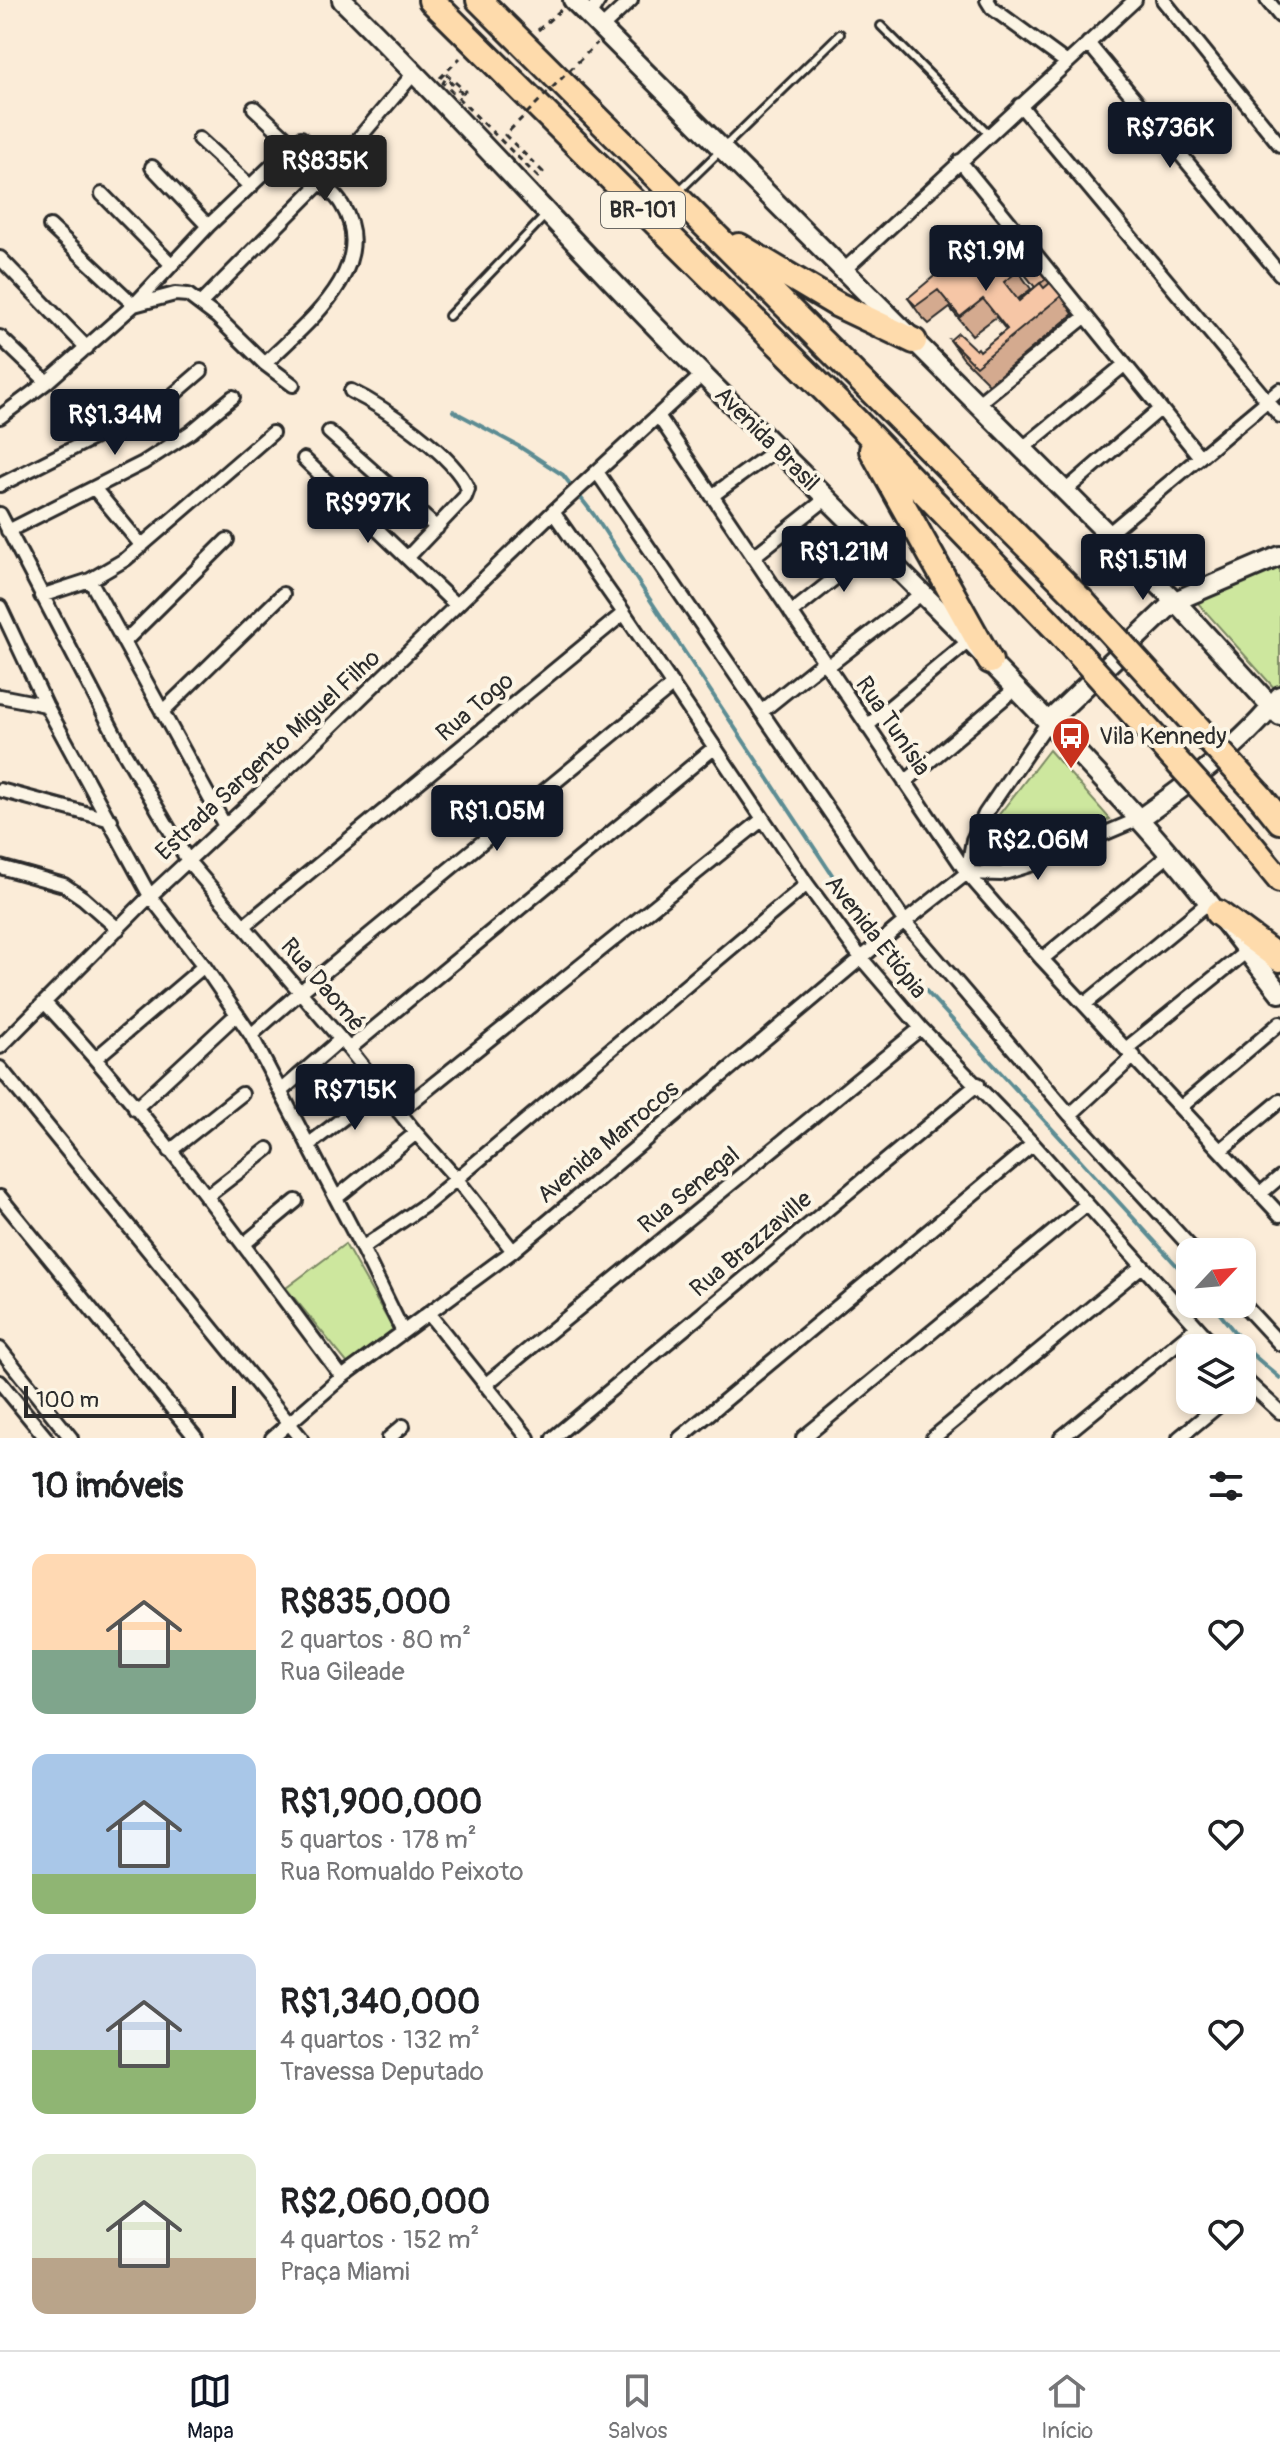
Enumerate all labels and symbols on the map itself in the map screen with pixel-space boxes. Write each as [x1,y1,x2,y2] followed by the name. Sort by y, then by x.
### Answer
[1105,102,1235,170] pin: R$736K
[260,135,390,203] pin: R$835K
[601,192,685,228] road number: BR-101
[921,225,1051,293] pin: R$1.9M
[709,381,825,497] street label: Avenida Brasil
[41,389,189,457] pin: R$1.34M
[303,477,433,545] pin: R$997K
[770,526,918,594] pin: R$1.21M
[1069,534,1217,602] pin: R$1.51M
[150,643,386,867] street label: Estrada Sargento Miguel Filho
[430,666,520,748] street label: Rua Togo
[849,671,937,781] street label: Rua Tunísia
[1050,715,1092,770] bus stop icon: Vila Kennedy
[1099,722,1227,751] place label: Vila Kennedy
[423,785,571,853] pin: R$1.05M
[964,814,1112,882] pin: R$2.06M
[819,870,933,1004] street label: Avenida Etiópia
[274,932,372,1038] street label: Rua Daomé
[290,1064,420,1132] pin: R$715K
[531,1074,685,1210] street label: Avenida Marrocos
[632,1140,746,1240] street label: Rua Senegal
[684,1185,818,1303] street label: Rua Brazzaville
[1176,1238,1256,1318] north arrow
[24,1382,236,1418] scale bar

